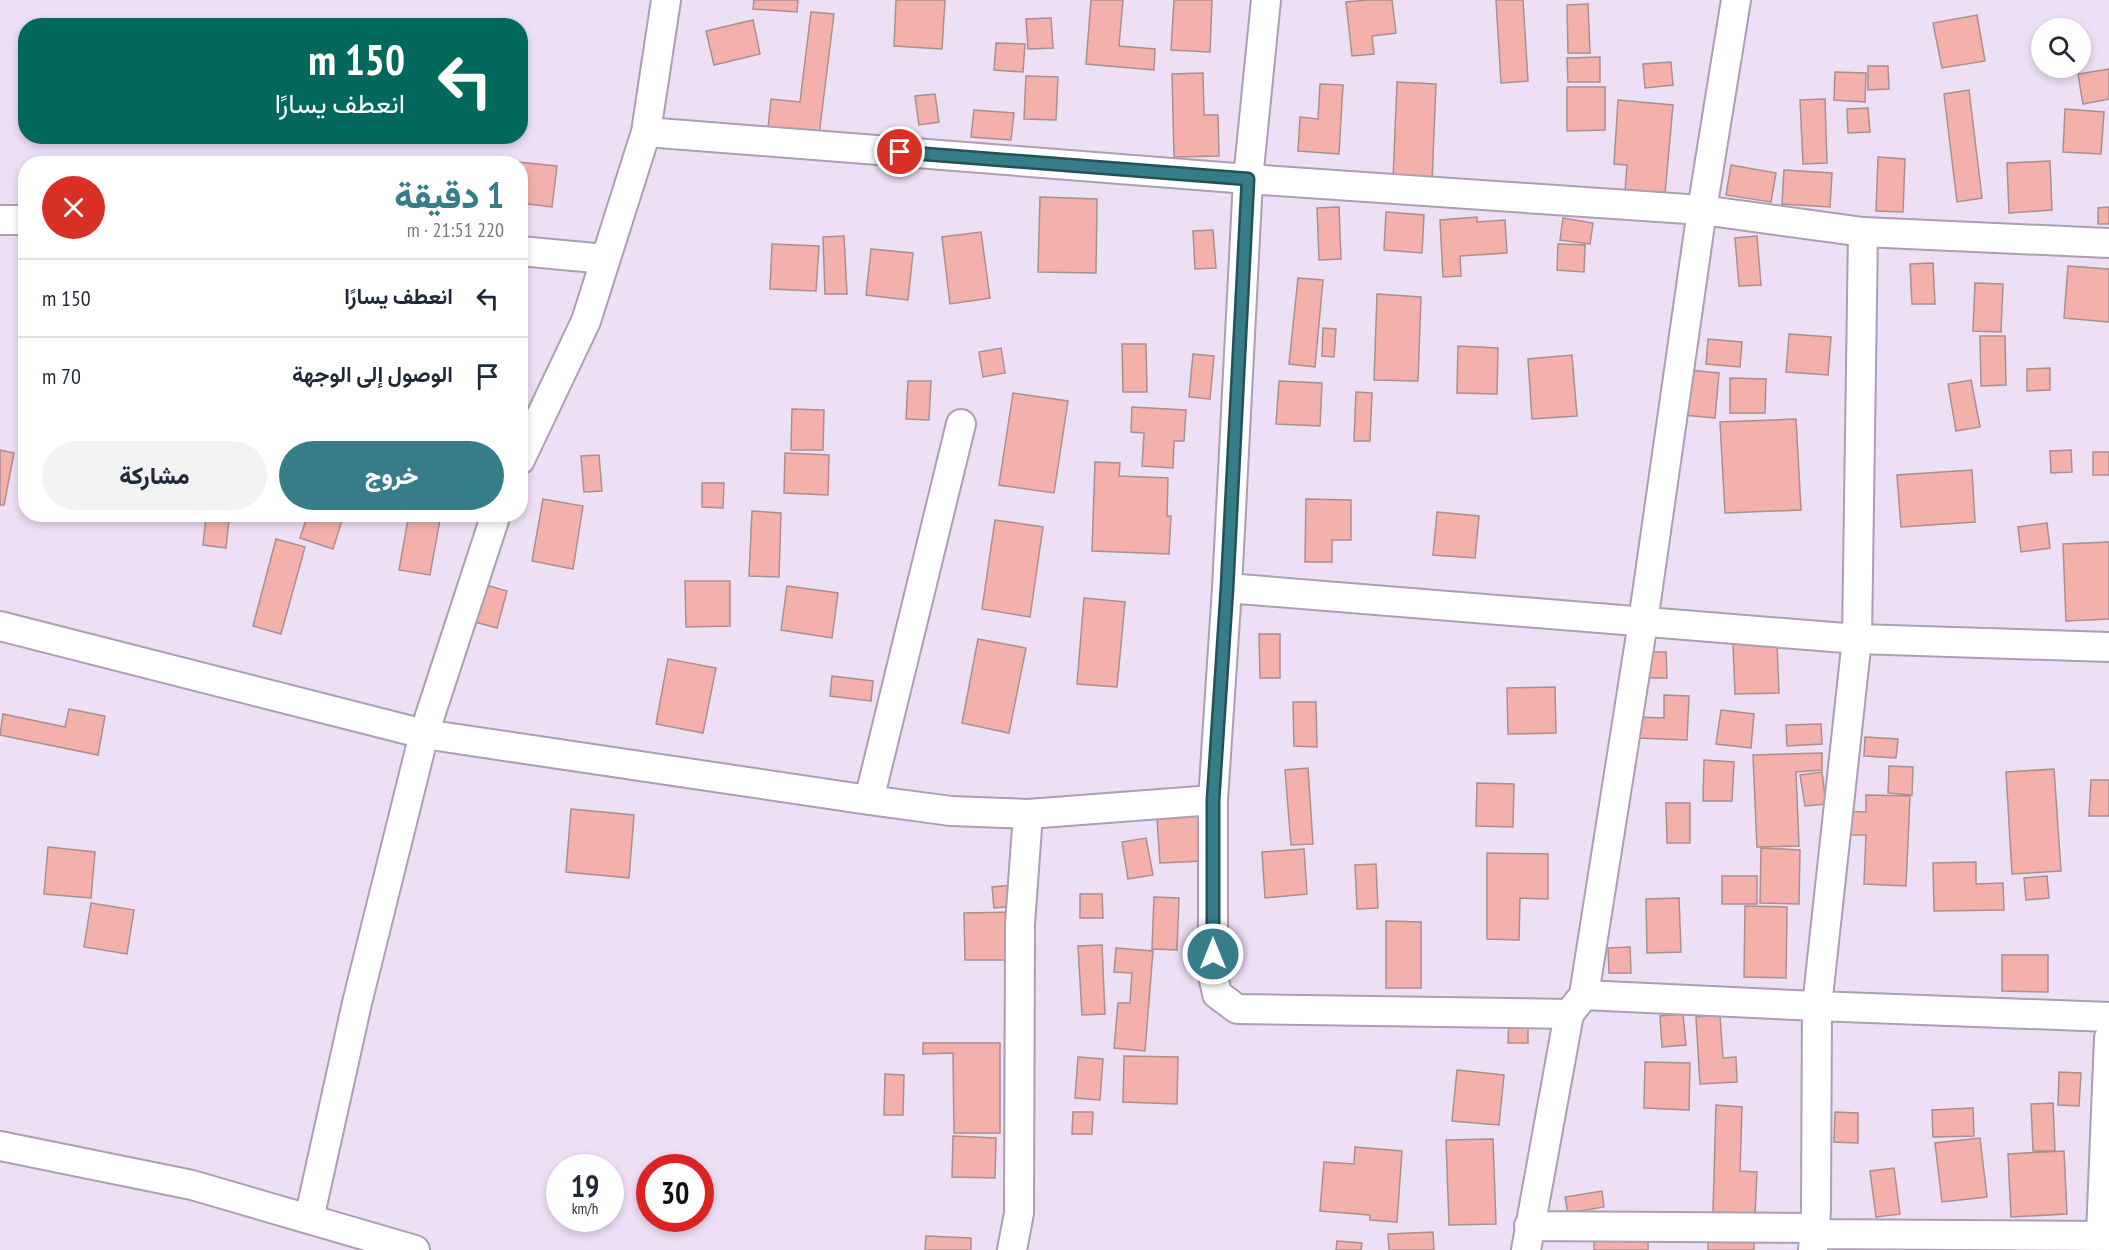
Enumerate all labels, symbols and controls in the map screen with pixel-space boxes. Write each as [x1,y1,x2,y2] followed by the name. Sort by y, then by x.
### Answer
[2031,18,2091,78] map controls
[2031,18,2091,78] button: search
[308,32,405,87] text: 150 m
[426,42,504,120] icon: left
[275,86,405,120] text: انعطف يسارًا
[874,126,925,177] pin
[883,135,916,168] icon: arrive
[394,171,504,218] text: 1 دقيقة
[42,176,105,239] button: close
[407,217,504,243] text: 220 m · 21:51
[344,282,453,310] text: انعطف يسارًا
[471,282,504,315] icon: left
[42,284,91,312] text: 150 m
[292,360,453,388] text: الوصول إلى الوجهة
[471,360,504,393] icon: arrive
[42,362,81,390] text: 70 m
[42,441,267,510] button: مشاركة
[279,441,504,510] button: خروج
[1181,922,1245,986] position arrow
[636,1154,714,1232] speed limit sign: 30
[571,1166,599,1205] text: 19
[572,1199,598,1218] text: km/h

